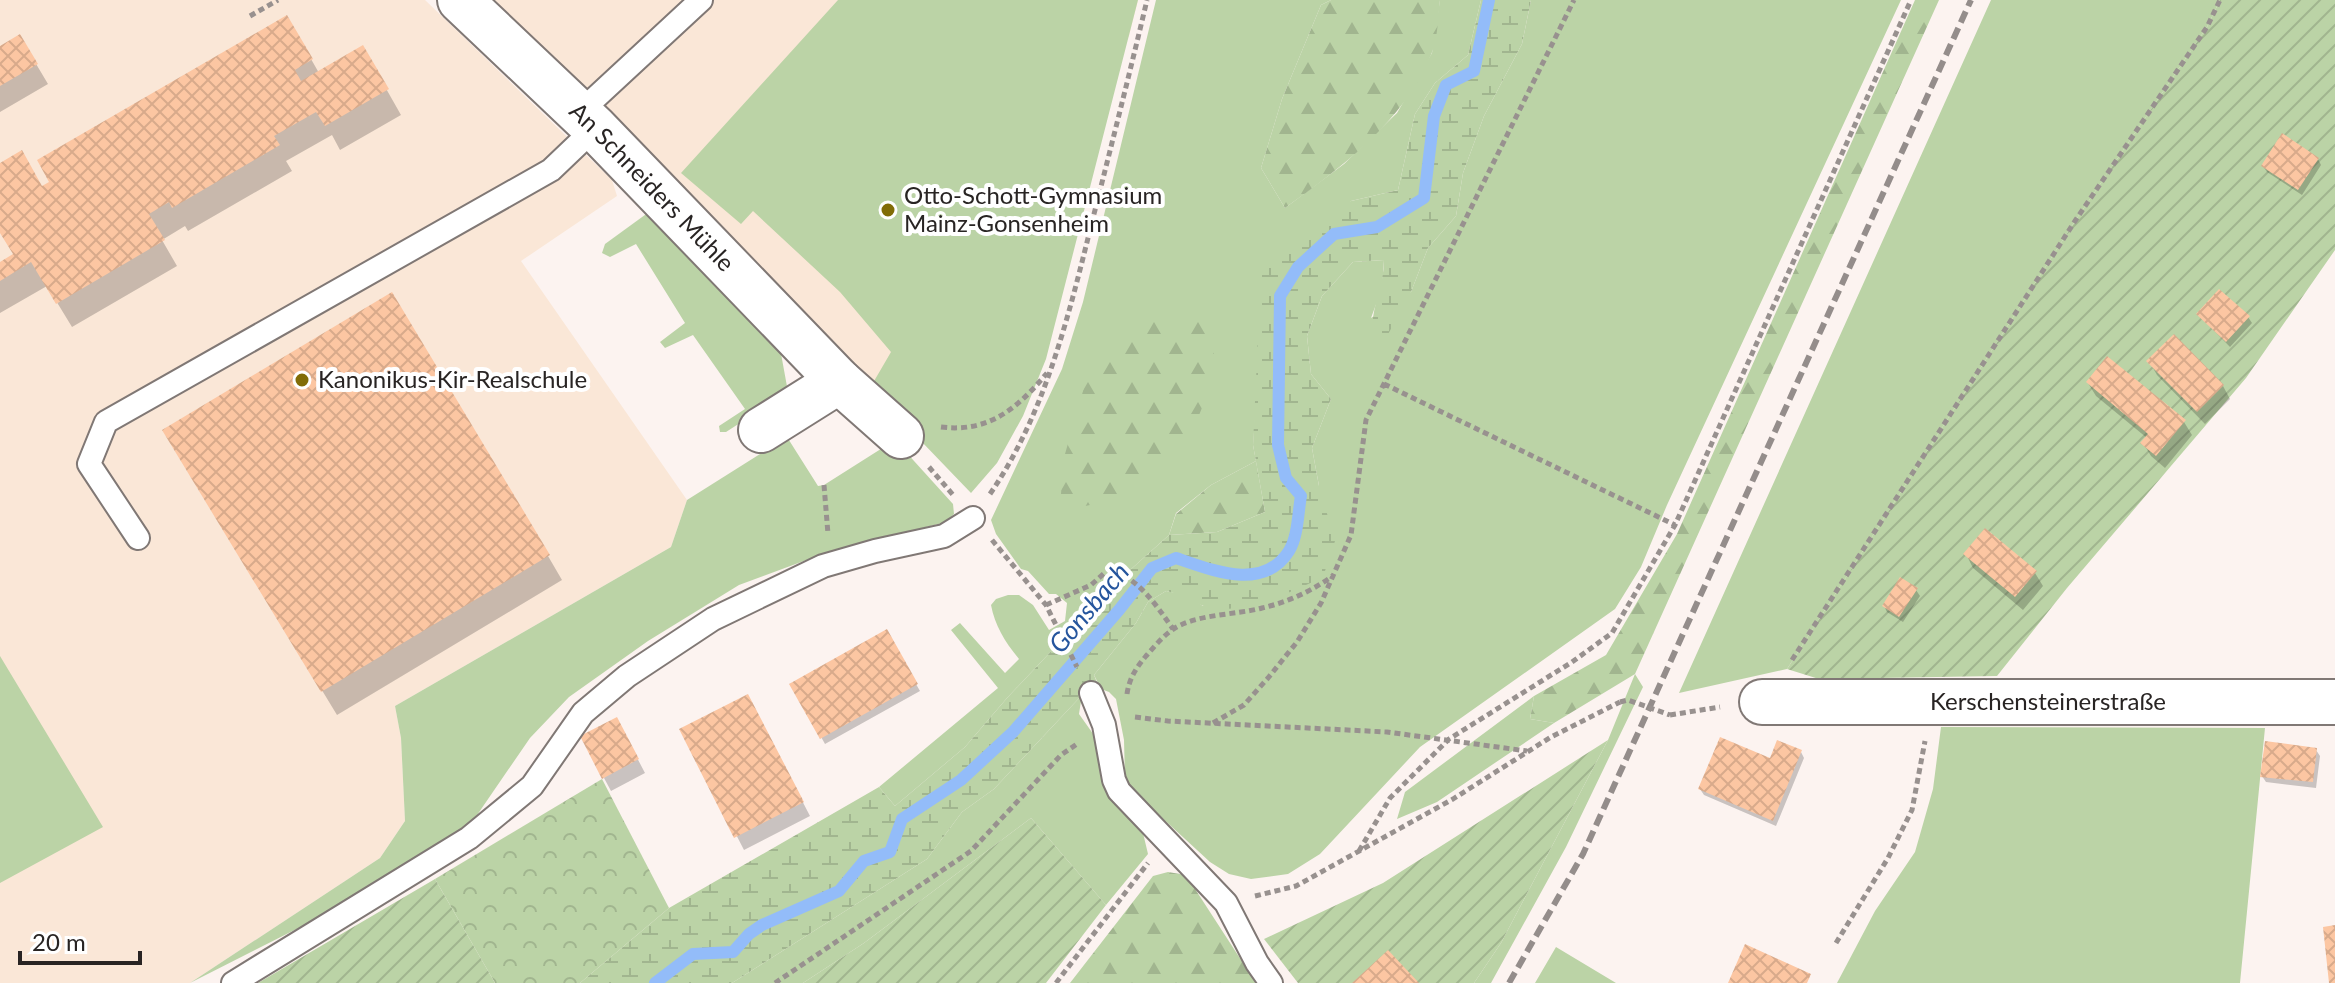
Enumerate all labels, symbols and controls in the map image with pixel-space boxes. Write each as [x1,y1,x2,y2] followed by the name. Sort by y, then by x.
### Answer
[564,96,741,277] street label: An Schneiders Mühle
[904,180,1162,237] place label: Otto-Schott-Gymnasium Mainz-Gonsenheim
[879,201,897,219] marker: Otto-Schott-Gymnasium Mainz-Gonsenheim
[318,364,587,393] place label: Kanonikus-Kir-Realschule
[293,371,311,389] marker: Kanonikus-Kir-Realschule
[1041,556,1135,659] water label: Gonsbach
[1930,686,2166,715] street label: Kerschensteinerstraße
[20,915,140,965] scale bar
[32,927,86,956] text: 20 m

